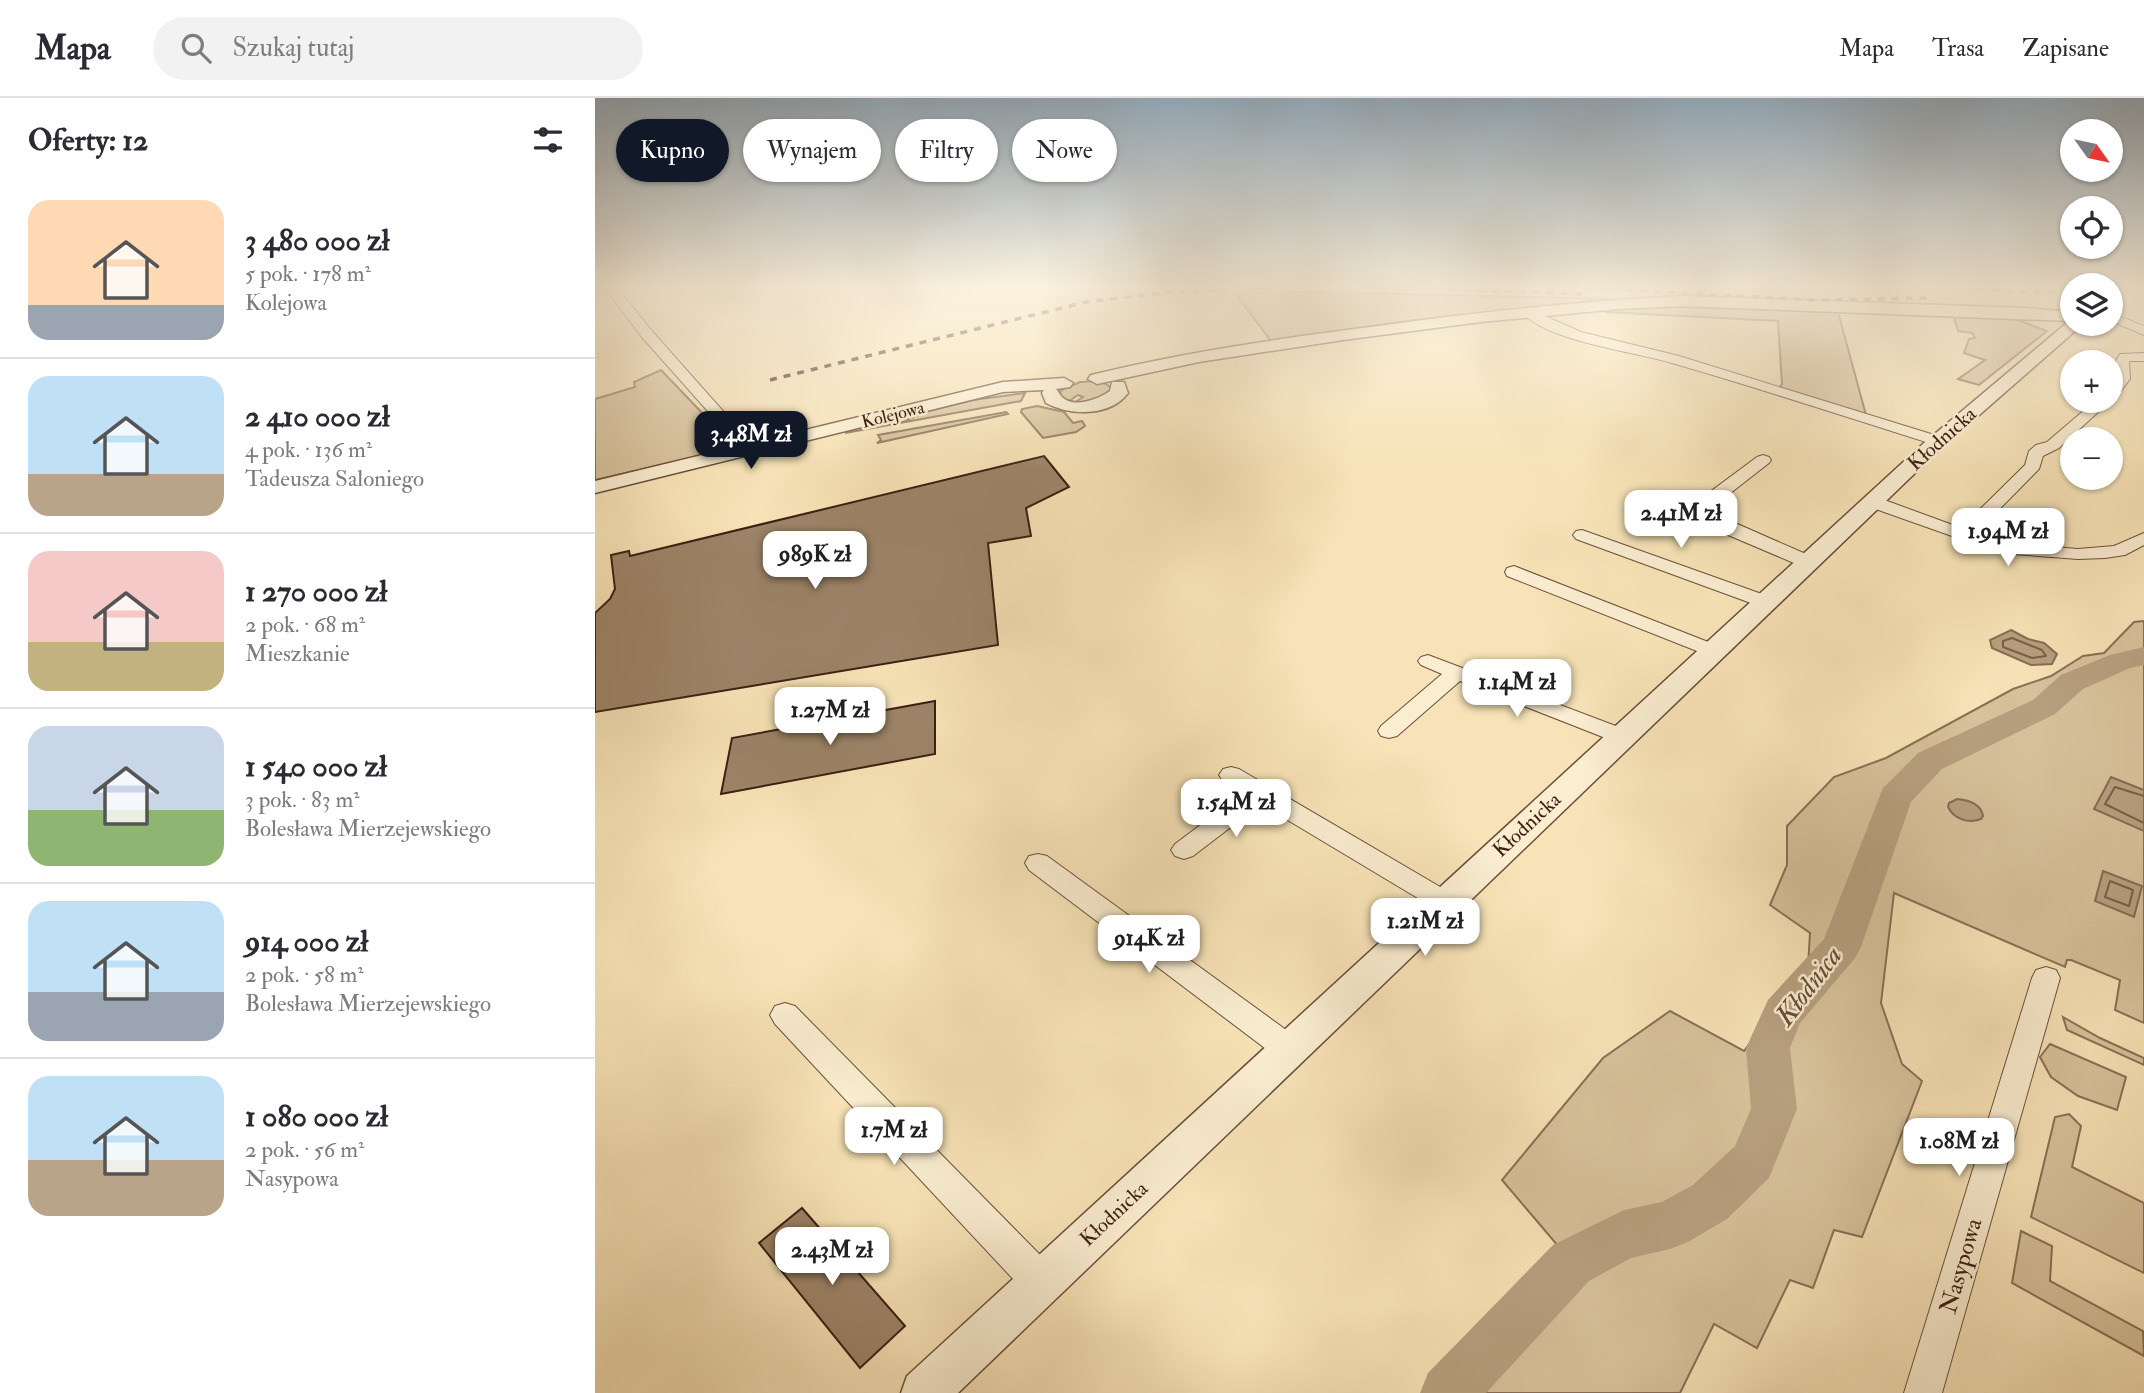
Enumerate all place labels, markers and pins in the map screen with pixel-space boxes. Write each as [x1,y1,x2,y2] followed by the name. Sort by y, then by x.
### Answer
[679,412,823,471] pin: 3.48M zł
[1609,490,1753,550] pin: 2.41M zł
[1936,508,2080,568] pin: 1.94M zł
[750,532,880,591] pin: 989K zł
[1445,660,1589,719] pin: 1.14M zł
[758,688,902,747] pin: 1.27M zł
[1164,780,1308,839] pin: 1.54M zł
[1353,898,1497,958] pin: 1.21M zł
[1084,916,1214,975] pin: 914K zł
[829,1108,959,1167] pin: 1.7M zł
[1887,1118,2031,1178] pin: 1.08M zł
[760,1228,904,1287] pin: 2.43M zł

